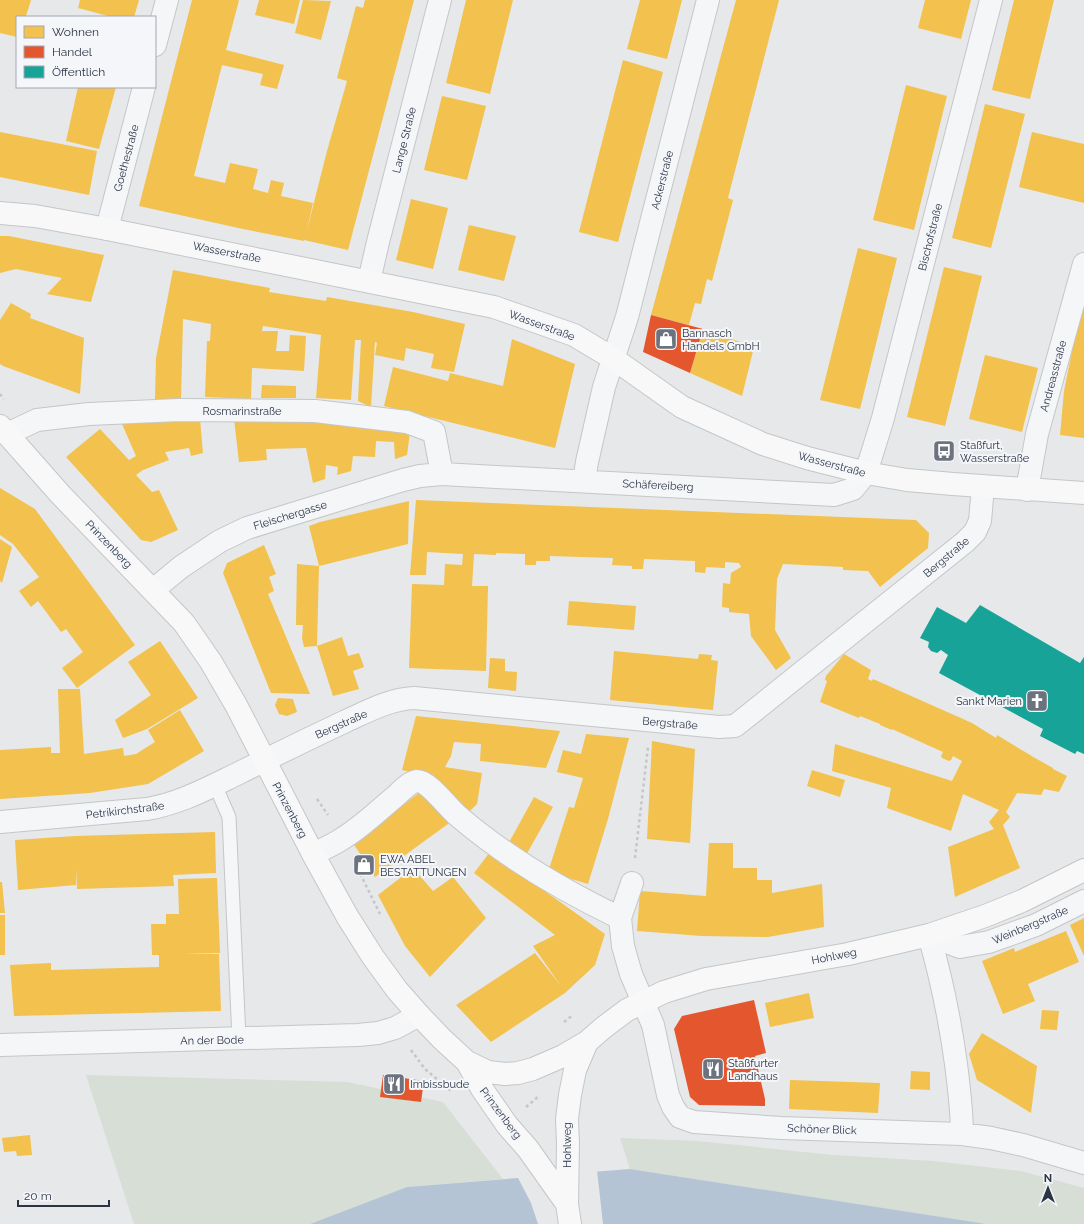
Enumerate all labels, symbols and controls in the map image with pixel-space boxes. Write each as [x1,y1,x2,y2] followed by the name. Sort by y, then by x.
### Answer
[16,16,156,88] legend
[52,25,99,39] text: Wohnen
[52,45,93,59] text: Handel
[52,65,105,79] text: Öffentlich
[390,105,419,174] street label: Lange Straße
[111,123,142,193] street label: Goethestraße
[649,149,676,211] street label: Ackerstraße
[916,202,945,272] street label: Bischofstraße
[192,240,263,266] street label: Wasserstraße
[507,308,577,344] street label: Wasserstraße
[653,326,679,352] shop icon: Bannasch Handels GmbH
[682,327,760,353] place label: Bannasch Handels GmbH
[1038,338,1069,413] street label: Andreasstraße
[203,405,282,418] street label: Rosmarinstraße
[931,438,957,464] bus stop icon: Staßfurt, Wasserstraße
[960,439,1030,465] place label: Staßfurt, Wasserstraße
[797,449,868,480] street label: Wasserstraße
[622,477,694,494] street label: Schäfereiberg
[252,498,329,533] street label: Fleischergasse
[83,518,135,571] street label: Prinzenberg
[921,534,972,580] street label: Bergstraße
[1024,688,1050,714] church icon: Sankt Marien
[956,695,1022,708] place label: Sankt Marien
[313,707,370,742] street label: Bergstraße
[642,715,699,732] street label: Bergstraße
[269,780,310,840] street label: Prinzenberg
[85,799,165,822] street label: Petrikirchstraße
[351,852,377,878] shop icon: EWA ABEL BESTATTUNGEN
[380,853,467,879] place label: EWA ABEL BESTATTUNGEN
[990,903,1071,947] street label: Weinbergstraße
[810,946,858,967] street label: Hohlweg
[180,1033,244,1048] street label: An der Bode
[700,1056,726,1082] restaurant icon: Staßfurter Landhaus
[728,1057,778,1083] place label: Staßfurter Landhaus
[381,1071,407,1097] restaurant icon: Imbissbude
[410,1078,470,1091] place label: Imbissbude
[477,1085,524,1142] street label: Prinzenberg
[561,1122,574,1168] street label: Hohlweg
[787,1122,857,1137] street label: Schöner Blick
[1028,1168,1068,1208] north arrow
[1044,1172,1052,1185] text: N
[18,1182,109,1208] scale bar
[24,1189,52,1203] text: 20 m

